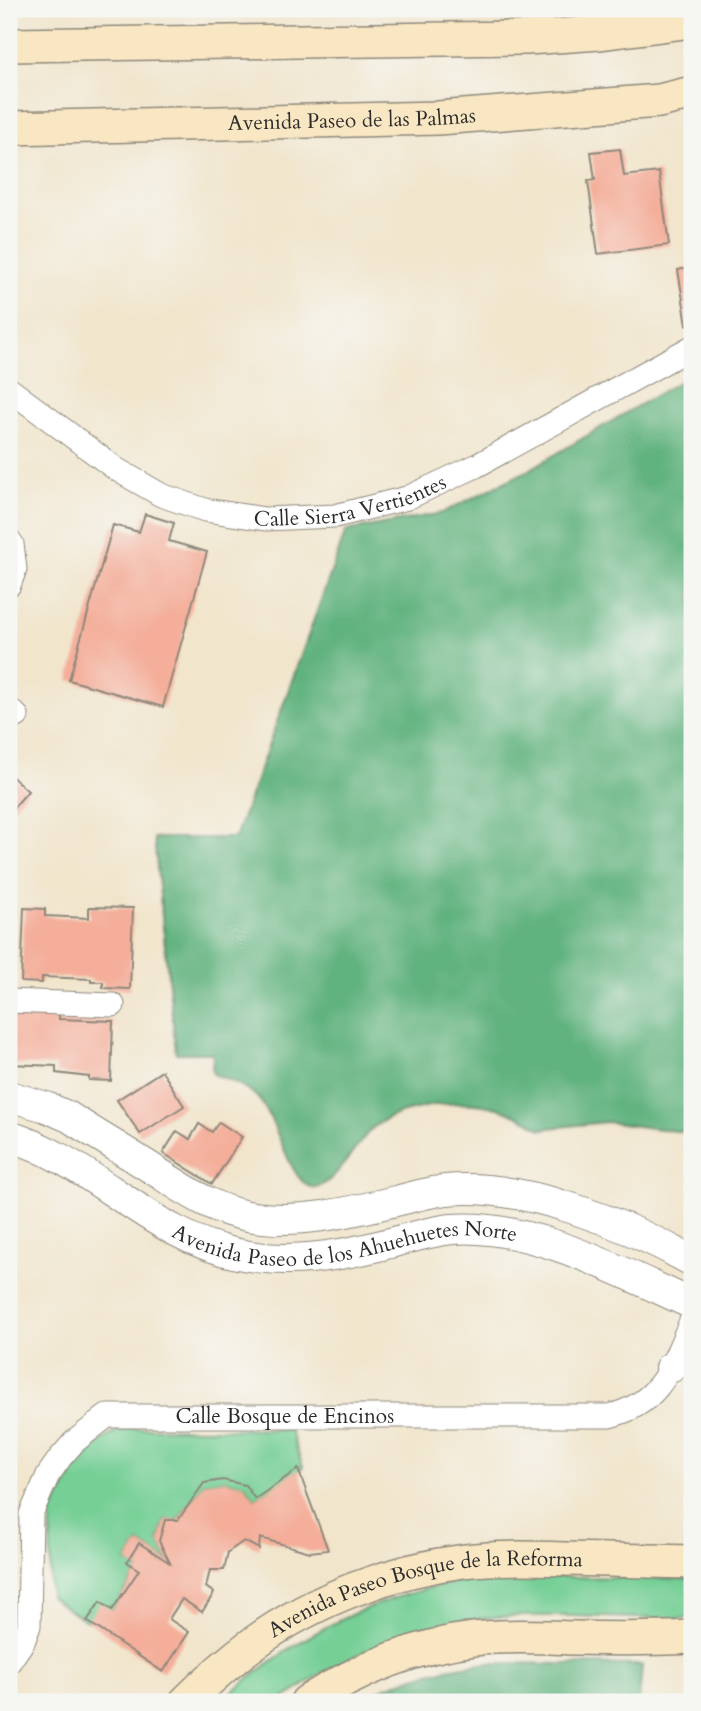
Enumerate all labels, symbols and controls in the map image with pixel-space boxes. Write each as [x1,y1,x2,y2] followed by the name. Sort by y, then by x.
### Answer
[228,101,477,138] street label: Avenida Paseo de las Palmas
[252,468,451,535] street label: Calle Sierra Vertientes
[167,1214,520,1274] street label: Avenida Paseo de los Ahuehuetes Norte
[175,1402,394,1431] street label: Calle Bosque de Encinos
[262,1544,583,1645] street label: Avenida Paseo Bosque de la Reforma

